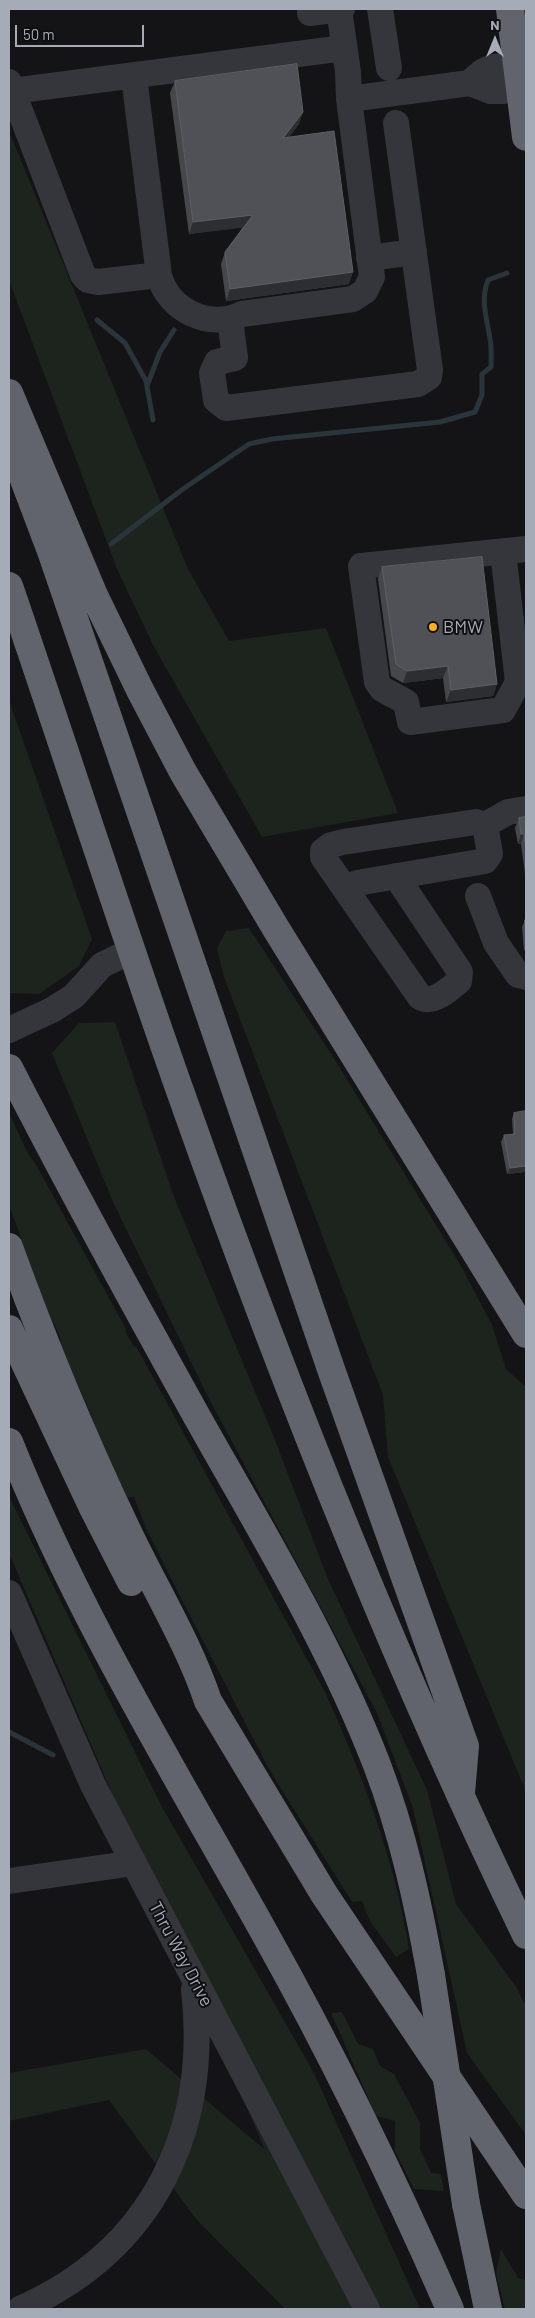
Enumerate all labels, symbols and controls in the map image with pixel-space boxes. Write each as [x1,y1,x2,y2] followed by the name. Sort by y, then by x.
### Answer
[18,15,146,47] scale bar
[470,15,520,65] north arrow
[490,16,500,33] text: N
[23,25,55,43] text: 50 m
[443,616,483,638] place label: BMW
[427,621,439,633] marker: BMW
[144,1898,218,2010] street label: Thru Way Drive

